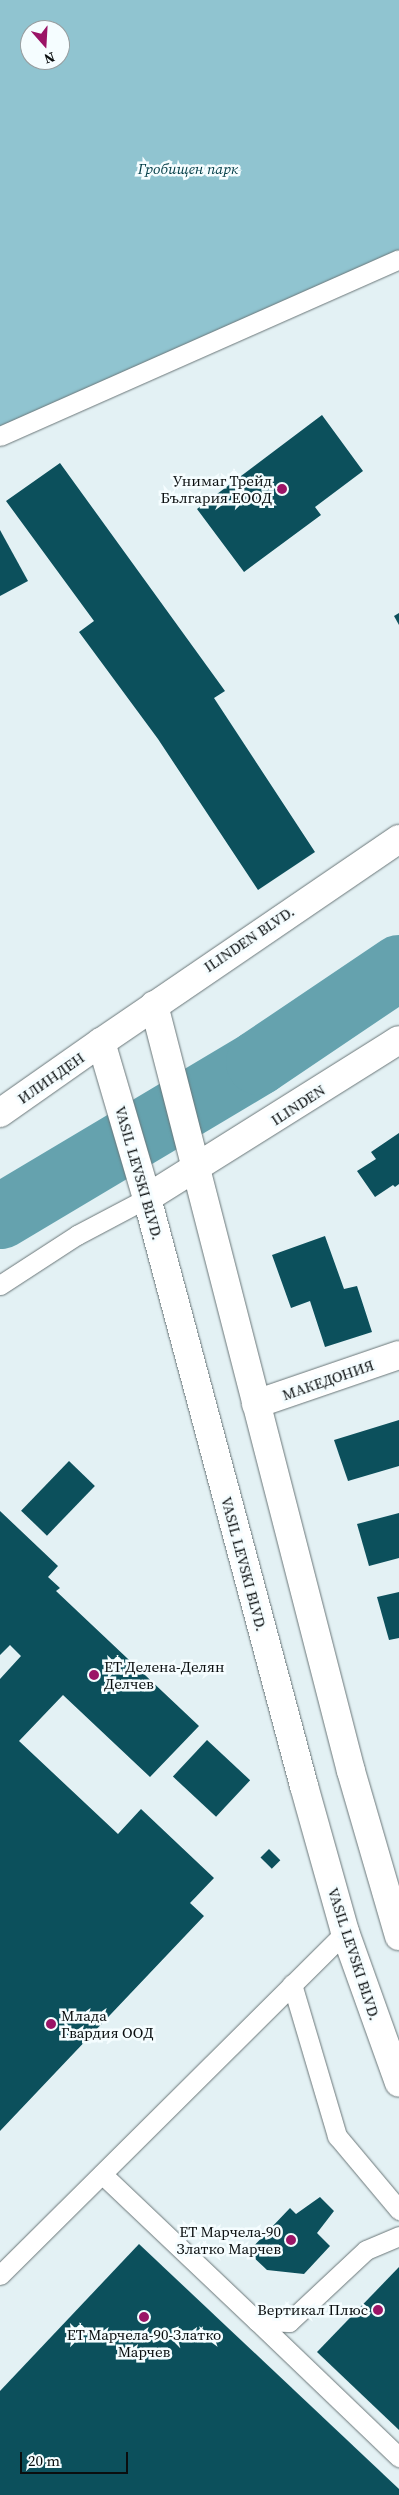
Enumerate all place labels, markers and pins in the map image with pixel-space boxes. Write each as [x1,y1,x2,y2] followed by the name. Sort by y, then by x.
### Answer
[160,471,272,506] place label: Унимаг Трейд България ЕООД
[276,483,288,495] marker: Унимаг Трейд България ЕООД
[104,1657,225,1692] place label: ЕТ Делена-Делян Делчев
[88,1669,100,1681] marker: ЕТ Делена-Делян Делчев
[61,2006,154,2041] place label: Млада Гвардия ООД
[45,2018,57,2030] marker: Млада Гвардия ООД
[177,2222,281,2257] place label: ЕТ Марчела-90 Златко Марчев
[285,2234,297,2246] marker: ЕТ Марчела-90 Златко Марчев
[257,2301,368,2319] place label: Вертикал Плюс
[372,2304,384,2316] marker: Вертикал Плюс
[138,2311,150,2323] marker: ЕТ Марчела-90-Златко Марчев
[66,2325,222,2360] place label: ЕТ Марчела-90-Златко Марчев

